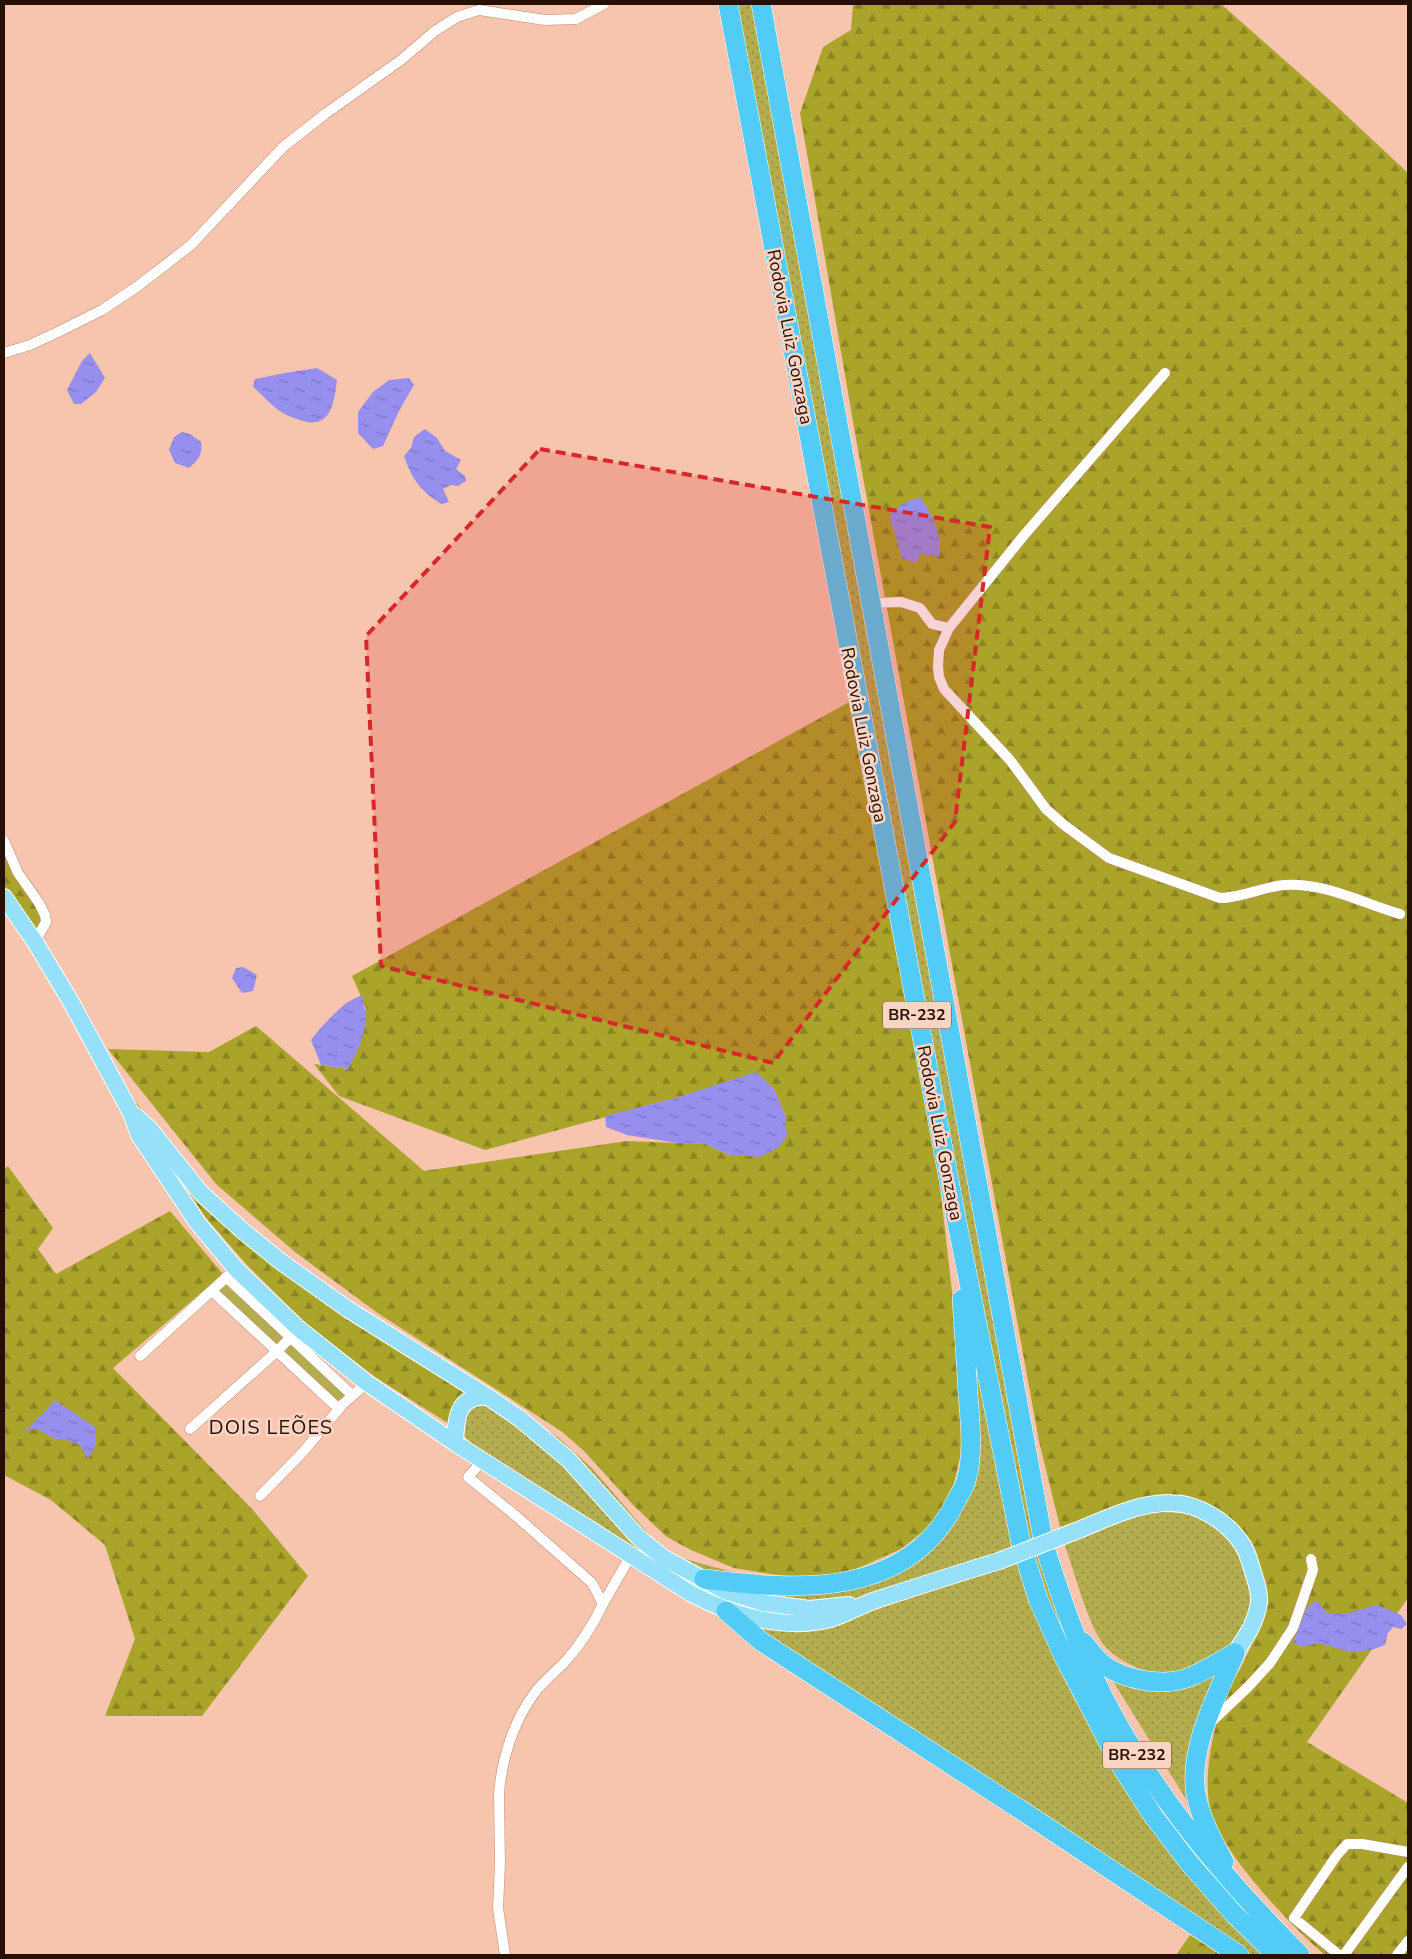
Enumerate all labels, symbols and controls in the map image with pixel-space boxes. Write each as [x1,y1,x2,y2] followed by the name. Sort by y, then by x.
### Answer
[761,247,819,427] street label: Rodovia Luiz Gonzaga
[835,645,893,825] street label: Rodovia Luiz Gonzaga
[883,1002,951,1028] road number: BR-232
[911,1043,969,1223] street label: Rodovia Luiz Gonzaga
[209,1414,333,1441] district label: DOIS LEÕES
[1103,1742,1171,1768] road number: BR-232

